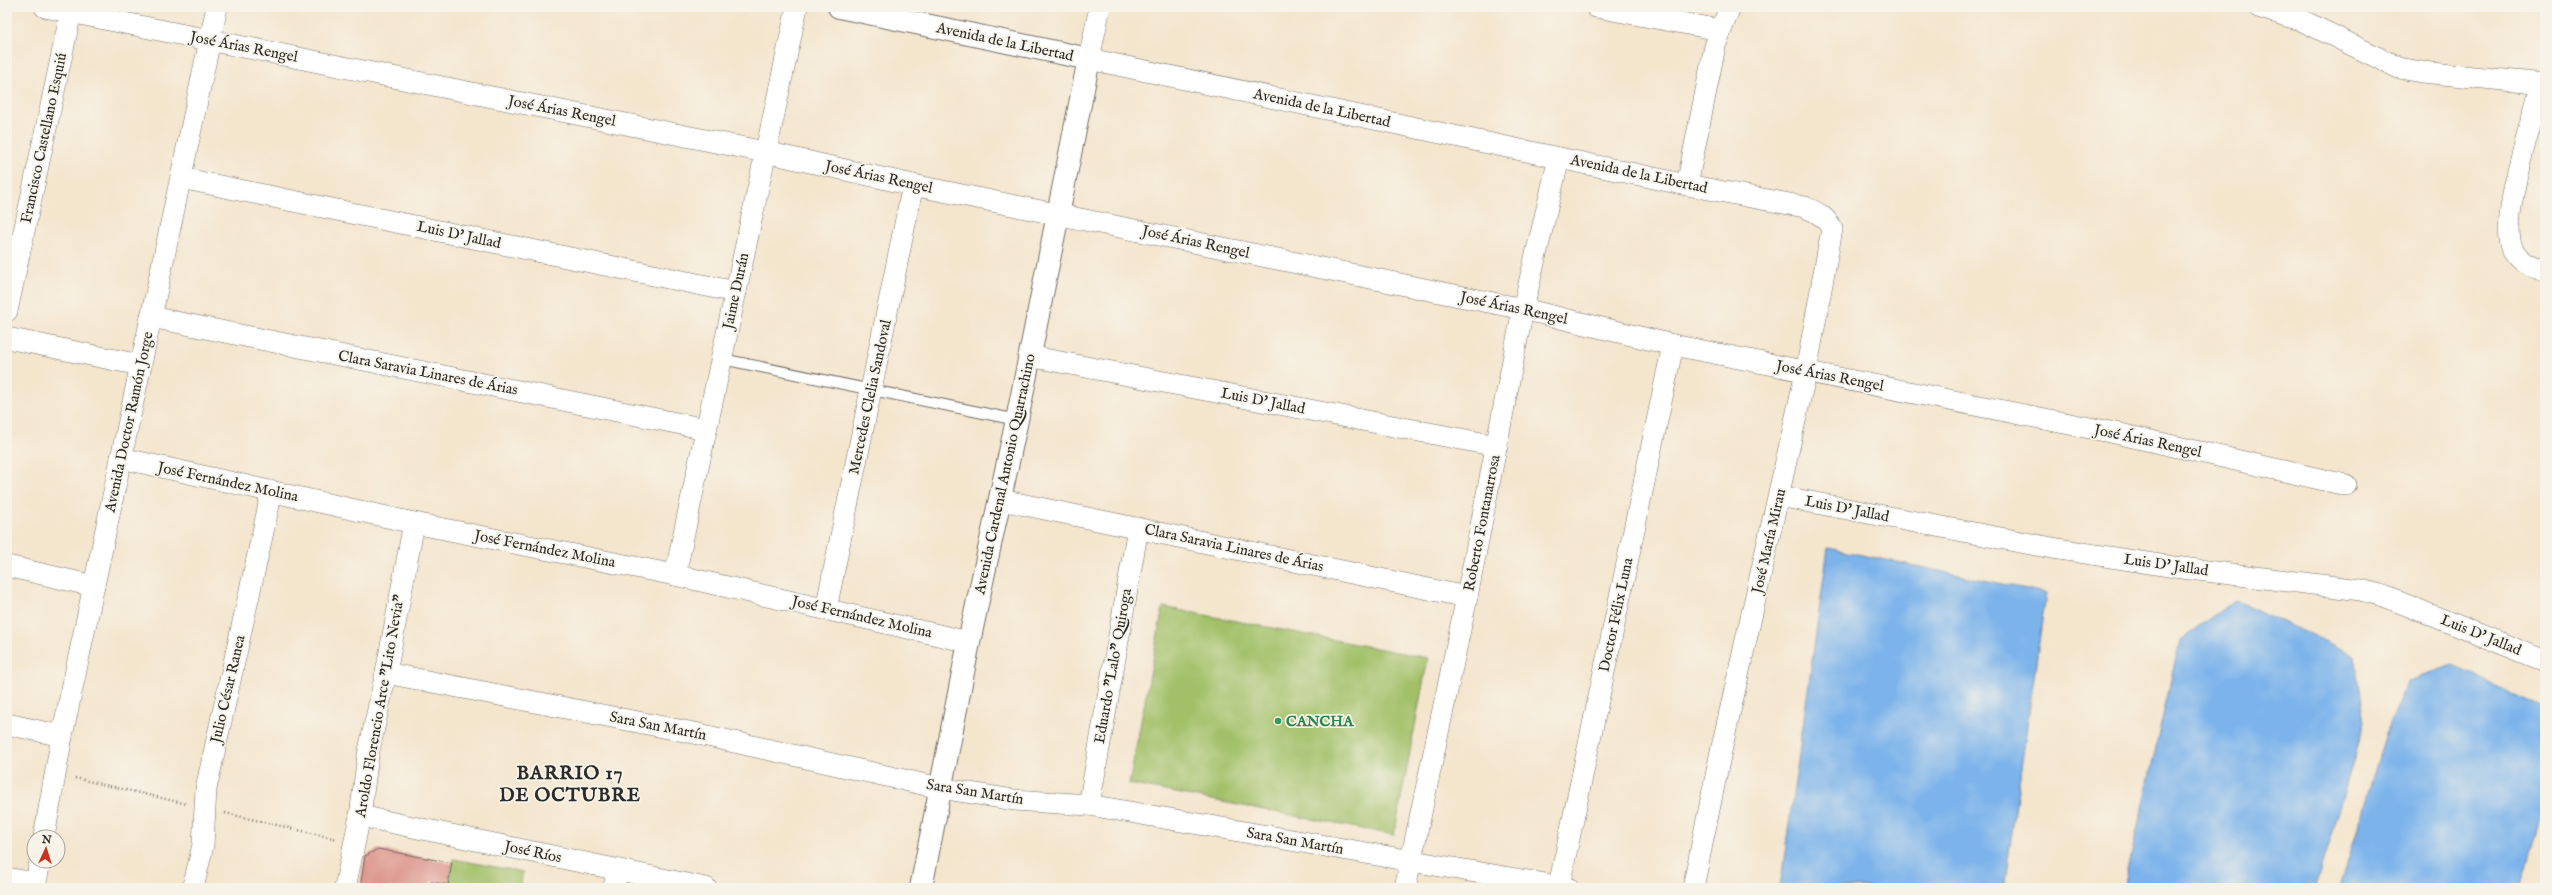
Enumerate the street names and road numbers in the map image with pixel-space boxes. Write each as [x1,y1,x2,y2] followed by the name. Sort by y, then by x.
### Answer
[934,18,1076,66] street label: Avenida de la Libertad
[187,27,300,67] street label: José Árias Rengel
[17,51,71,225] street label: Francisco Castellano Esquiú
[1251,84,1393,132] street label: Avenida de la Libertad
[505,91,618,131] street label: José Árias Rengel
[1568,150,1710,198] street label: Avenida de la Libertad
[822,156,935,198] street label: José Árias Rengel
[415,217,504,253] street label: Luis D' Jallad
[1139,221,1252,263] street label: José Árias Rengel
[718,251,753,333] street label: Jaime Durán
[1457,287,1570,329] street label: José Árias Rengel
[844,317,896,476] street label: Mercedes Clelia Sandoval
[100,330,157,515] street label: Avenida Doctor Ramón Jorge
[337,346,519,400] street label: Clara Saravia Linares de Árias
[970,352,1040,597] street label: Avenida Cardenal Antonio Quarrachino
[1773,356,1886,396] street label: José Árias Rengel
[1219,384,1308,419] street label: Luis D' Jallad
[2091,420,2204,462] street label: José Árias Rengel
[1459,453,1505,593] street label: Roberto Fontanarrosa
[154,457,300,506] street label: José Fernández Molina
[1747,487,1790,597] street label: José María Mirau
[1803,492,1892,527] street label: Luis D' Jallad
[1143,520,1325,576] street label: Clara Saravia Linares de Árias
[471,526,618,572] street label: José Fernández Molina
[2122,550,2211,580] street label: Luis D' Jallad
[1595,556,1638,674] street label: Doctor Félix Luna
[1090,586,1136,745] street label: Eduardo "Lalo" Quiroga
[788,591,934,642] street label: José Fernández Molina
[351,593,409,820] street label: Aroldo Florencio Arce "Lito Nevia"
[2438,610,2525,660] street label: Luis D' Jallad
[206,633,250,747] street label: Julio César Ranea
[608,707,708,745] street label: Sara San Martín
[925,775,1025,809] street label: Sara San Martín
[1245,823,1345,859] street label: Sara San Martín
[501,836,563,867] street label: José Ríos

